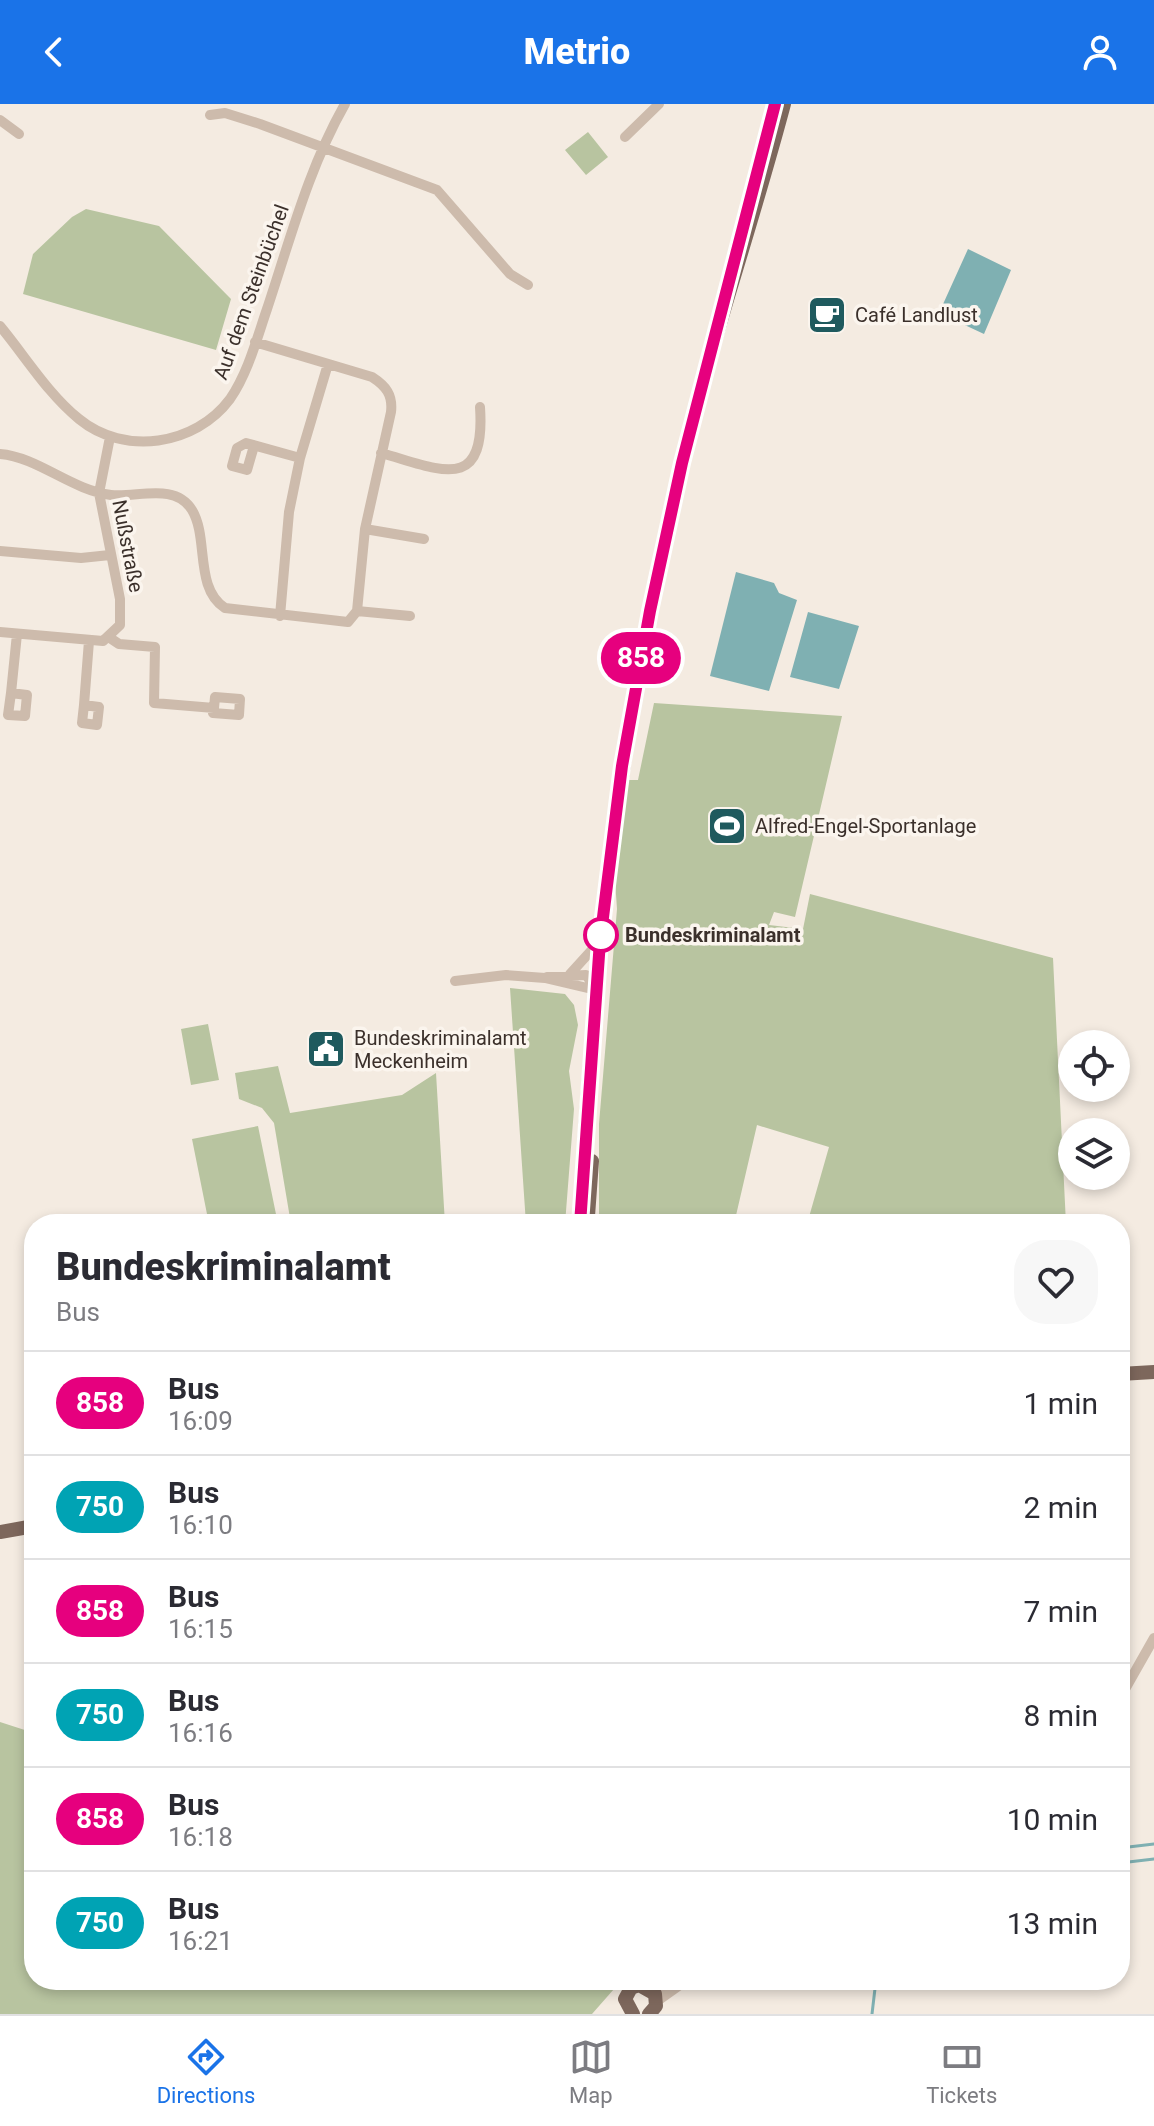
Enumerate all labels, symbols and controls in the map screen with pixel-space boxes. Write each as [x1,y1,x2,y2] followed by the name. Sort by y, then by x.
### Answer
[32,30,76,74] icon: back
[1078,30,1122,74] icon: person
[524,31,630,73] text: Metrio
[208,201,294,383] street label: Auf dem Steinbüchel
[806,294,848,336] cafe icon: Café Landlust
[855,303,978,327] place label: Café Landlust
[107,498,149,594] street label: Nußstraße
[595,632,687,684] line badge: 858
[617,641,665,674] text: 858
[706,805,748,847] sports icon: Alfred-Engel-Sportanlage
[755,814,976,838] place label: Alfred-Engel-Sportanlage
[584,918,618,952] marker: Bundeskriminalamt
[625,923,801,947] place label: Bundeskriminalamt
[354,1026,527,1073] place label: Bundeskriminalamt Meckenheim
[305,1028,347,1070] public building icon: Bundeskriminalamt Meckenheim
[1058,1030,1130,1190] map controls
[1058,1030,1130,1102] button: locate
[1058,1118,1130,1190] button: layers
[1014,1240,1098,1324] button: heart
[56,1245,391,1289] text: Bundeskriminalamt
[56,1297,100,1327] text: Bus
[168,1371,219,1406] text: Bus
[76,1386,124,1419] text: 858
[1024,1386,1098,1421] text: 1 min
[168,1406,233,1436] text: 16:09
[168,1475,219,1510] text: Bus
[76,1490,124,1523] text: 750
[1024,1490,1098,1525] text: 2 min
[168,1510,233,1540] text: 16:10
[168,1579,219,1614] text: Bus
[76,1594,124,1627] text: 858
[1024,1594,1098,1629] text: 7 min
[168,1614,233,1644] text: 16:15
[168,1683,219,1718] text: Bus
[76,1698,124,1731] text: 750
[1024,1698,1098,1733] text: 8 min
[168,1718,233,1748] text: 16:16
[168,1787,219,1822] text: Bus
[76,1802,124,1835] text: 858
[1007,1802,1098,1837] text: 10 min
[168,1822,233,1852] text: 16:18
[168,1891,219,1926] text: Bus
[76,1906,124,1939] text: 750
[1007,1906,1098,1941] text: 13 min
[168,1926,233,1956] text: 16:21
[157,2035,255,2108] tab: Directions
[569,2035,613,2108] tab: Map
[926,2035,997,2108] tab: Tickets

